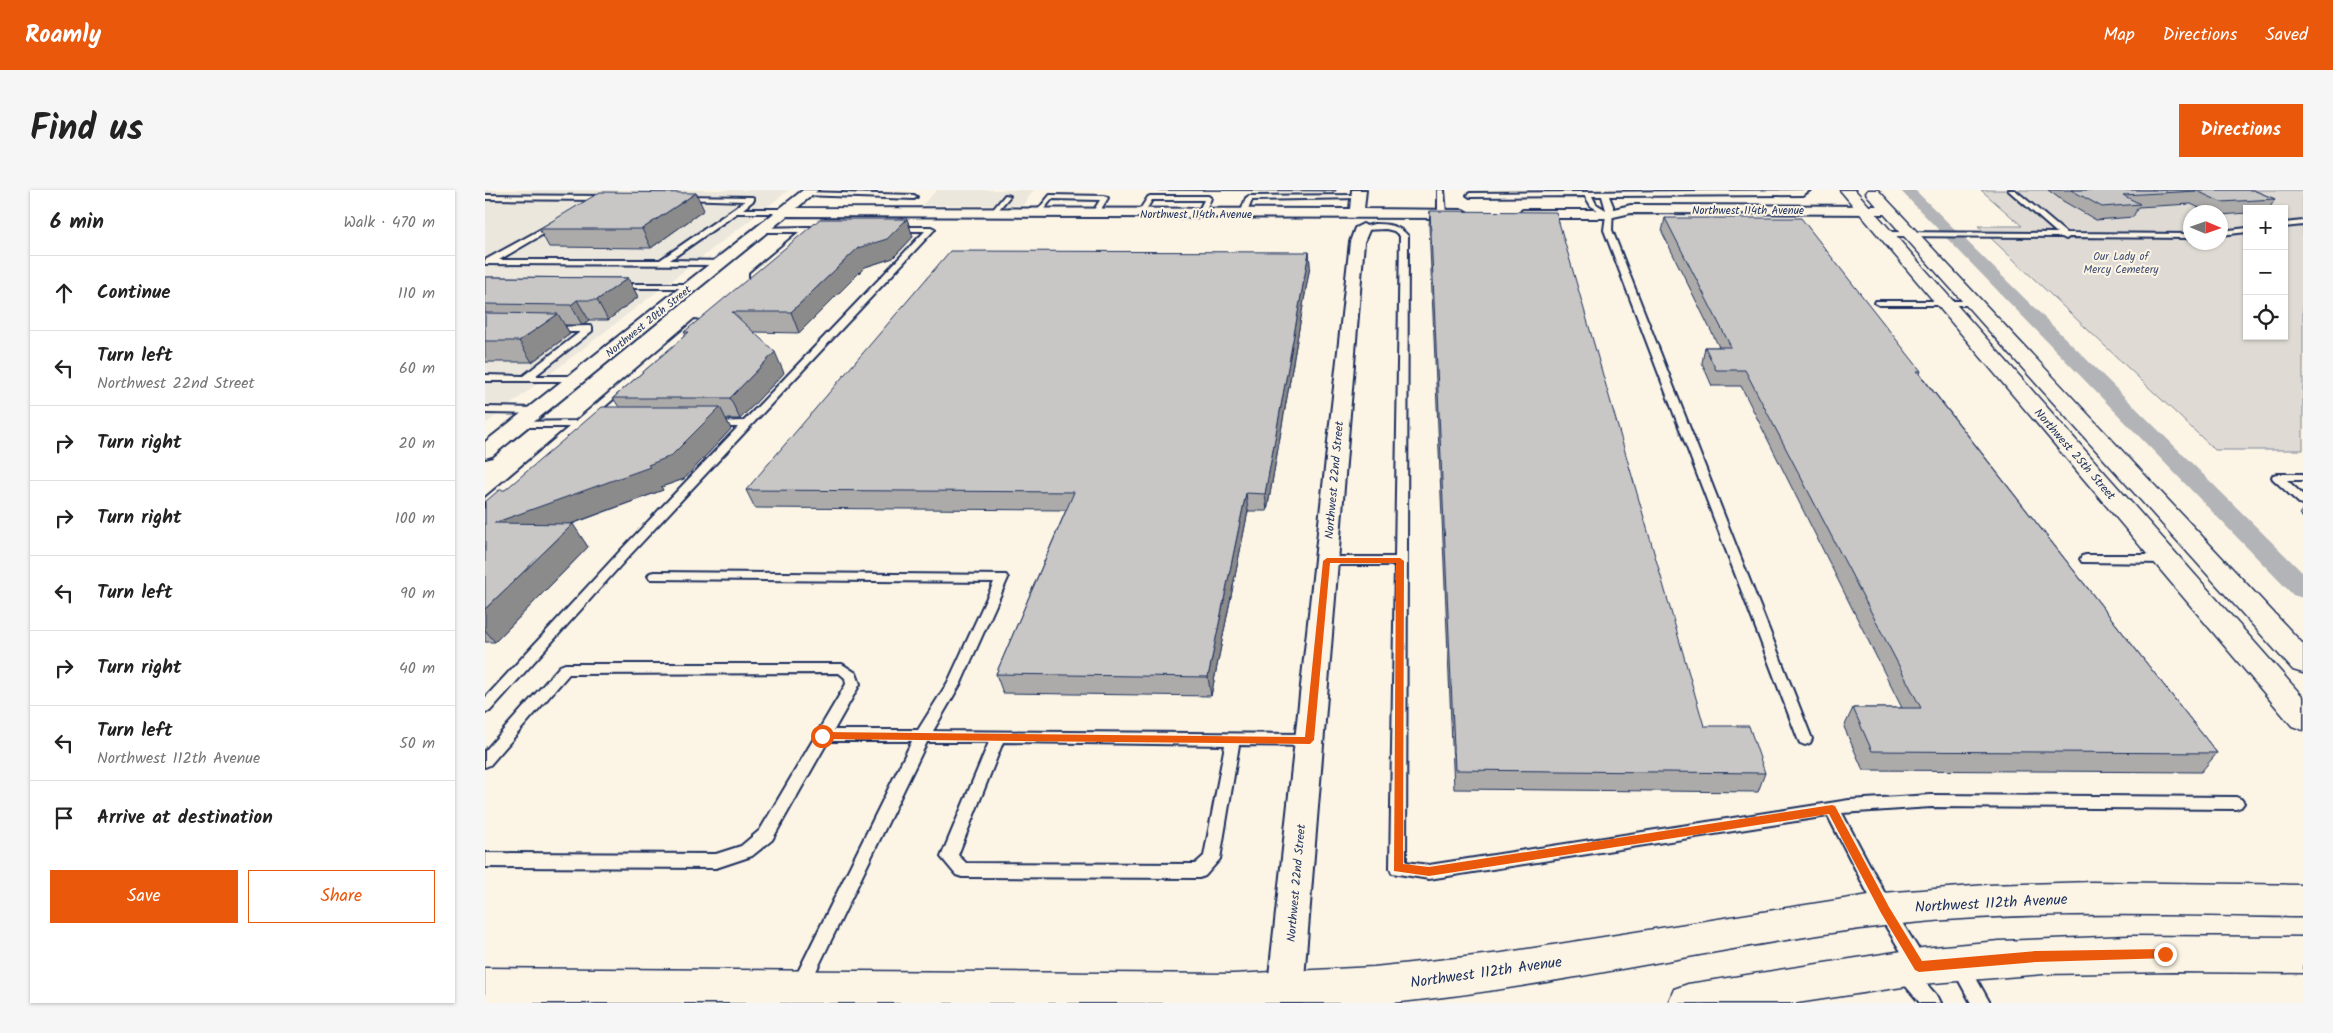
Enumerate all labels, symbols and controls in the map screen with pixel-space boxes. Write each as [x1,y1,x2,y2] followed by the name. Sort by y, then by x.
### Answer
[25,16,101,55] text: Roamly
[2103,21,2135,50] text: Map
[2163,21,2237,50] text: Directions
[2265,21,2308,50] text: Saved
[30,102,143,158] text: Find us
[2179,104,2303,157] button: Directions
[1692,202,1804,220] street label: Northwest 114th Avenue
[2183,205,2228,250] north arrow
[2243,205,2288,340] map controls
[2243,205,2288,250] button: +
[50,206,104,239] text: 6 min
[1140,206,1252,224] street label: Northwest 114th Avenue
[344,210,435,235] text: Walk · 470 m
[2084,248,2159,279] park label: Our Lady of Mercy Cemetery
[2243,250,2288,295] button: −
[97,278,170,308] text: Continue
[50,279,78,307] icon: ahead
[398,281,435,306] text: 110 m
[602,281,696,362] street label: Northwest 20th Street
[2243,295,2288,340] button: locate
[97,341,172,371] text: Turn left
[50,354,78,382] icon: left
[399,356,435,381] text: 60 m
[97,371,255,396] text: Northwest 22nd Street
[2029,404,2120,505] street label: Northwest 25th Street
[1320,420,1349,540] street label: Northwest 22nd Street
[97,428,182,458] text: Turn right
[50,429,78,457] icon: right
[399,431,435,456] text: 20 m
[97,503,182,533] text: Turn right
[50,504,78,532] icon: right
[395,506,435,531] text: 100 m
[97,578,172,608] text: Turn left
[50,579,78,607] icon: left
[400,581,435,606] text: 90 m
[97,653,182,683] text: Turn right
[50,654,78,682] icon: right
[399,656,435,681] text: 40 m
[97,716,172,746] text: Turn left
[811,725,834,748] route start
[50,729,78,757] icon: left
[399,731,435,756] text: 50 m
[97,746,260,771] text: Northwest 112th Avenue
[97,803,273,833] text: Arrive at destination
[50,804,78,832] icon: arrive
[1282,823,1311,943] street label: Northwest 22nd Street
[50,870,238,923] button: Save
[248,870,435,923] button: Share
[1914,888,2068,920] street label: Northwest 112th Avenue
[2154,943,2177,966] route end
[1409,950,1564,996] street label: Northwest 112th Avenue

